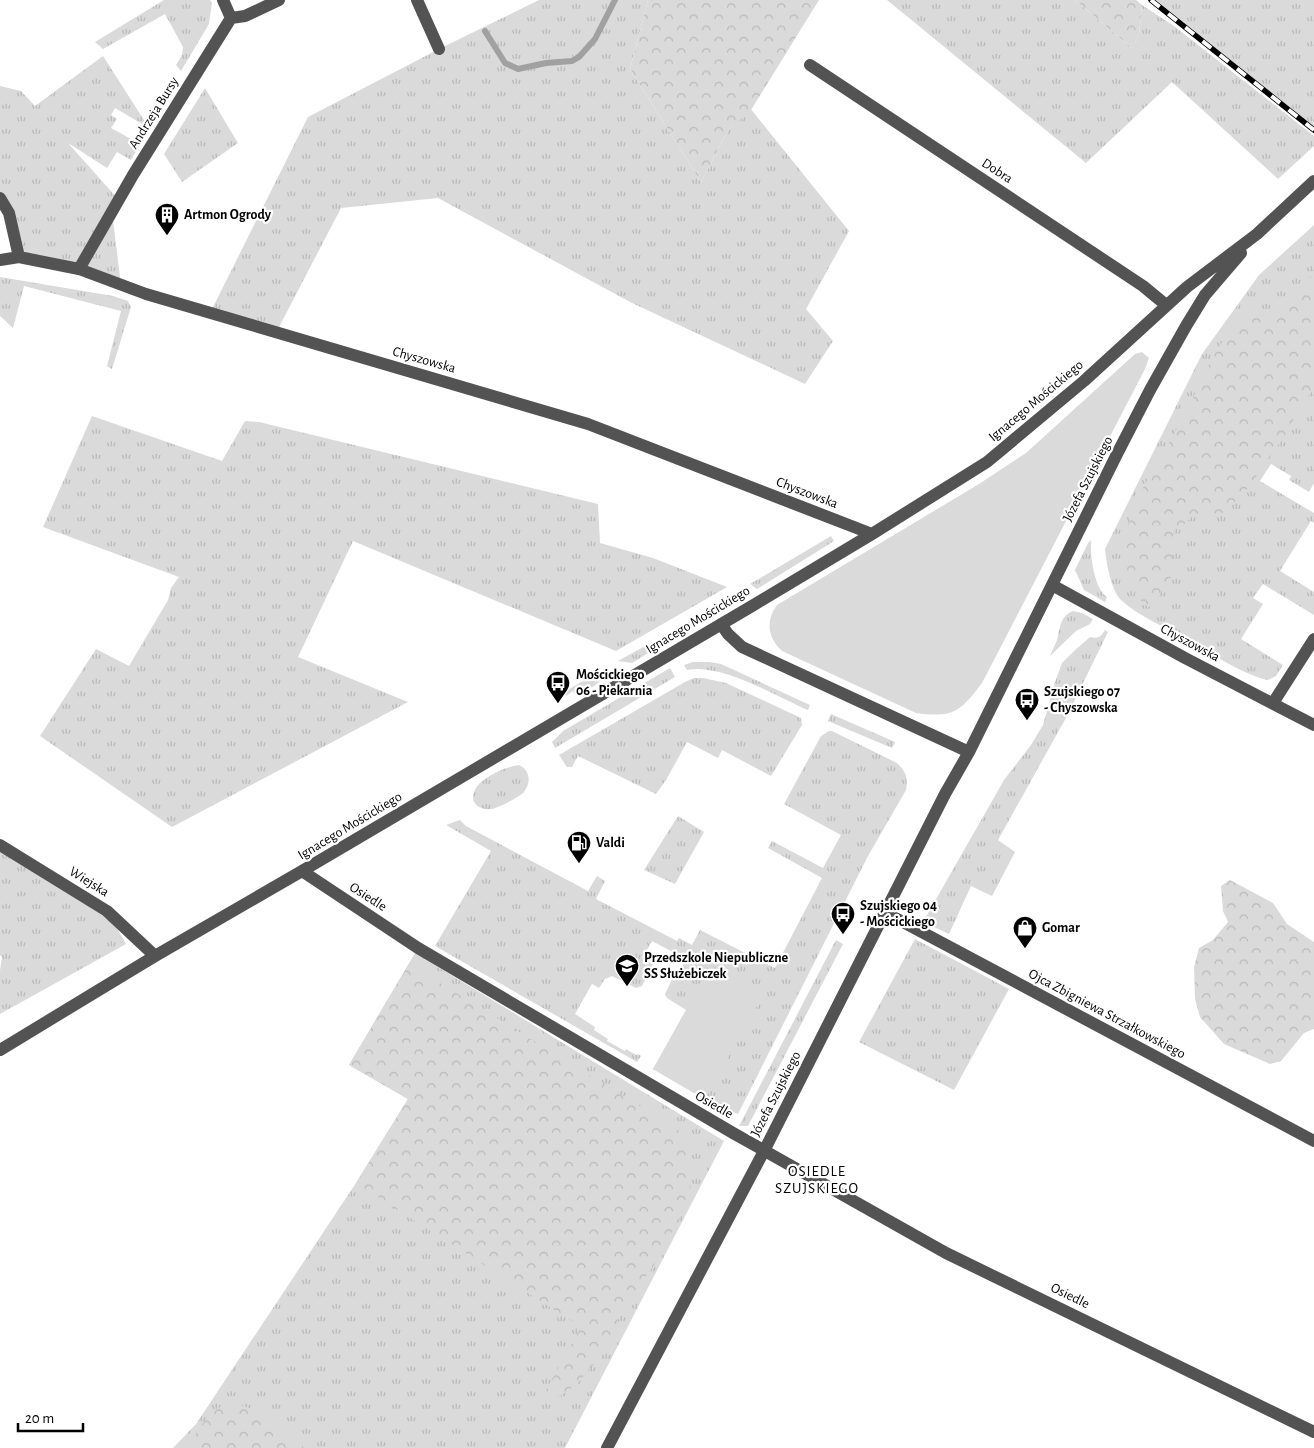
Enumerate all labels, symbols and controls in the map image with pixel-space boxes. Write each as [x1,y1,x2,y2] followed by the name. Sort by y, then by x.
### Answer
[126,75,182,151] street label: Andrzeja Bursy
[979,156,1015,186] street label: Dobra
[154,202,180,236] building icon: Artmon Ogrody
[184,208,272,222] place label: Artmon Ogrody
[391,344,458,376] street label: Chyszowska
[986,358,1086,444] street label: Ignacego Mościckiego
[1060,434,1116,524] street label: Józefa Szujskiego
[774,475,840,511] street label: Chyszowska
[644,583,752,656] street label: Ignacego Mościckiego
[1158,622,1222,665] street label: Chyszowska
[576,668,653,698] place label: Mościckiego 06 - Piekarnia
[545,670,571,704] bus stop icon: Mościckiego 06 - Piekarnia
[1044,685,1120,715] place label: Szujskiego 07 - Chyszowska
[1014,687,1040,721] bus stop icon: Szujskiego 07 - Chyszowska
[296,789,404,862] street label: Ignacego Mościckiego
[566,830,592,864] fuel station icon: Valdi
[596,836,625,850] place label: Valdi
[67,864,112,900] street label: Wiejska
[347,880,389,914] street label: Osiedle
[860,899,937,929] place label: Szujskiego 04 - Mościckiego
[830,901,856,935] bus stop icon: Szujskiego 04 - Mościckiego
[1012,915,1038,949] shop icon: Gomar
[1042,921,1080,935] place label: Gomar
[644,951,789,981] place label: Przedszkole Niepubliczne SS Służebiczek
[614,953,640,987] school or university icon: Przedszkole Niepubliczne SS Służebiczek
[1026,967,1188,1061] street label: Ojca Zbigniewa Strzałkowskiego
[748,1049,804,1139] street label: Józefa Szujskiego
[693,1089,735,1121] street label: Osiedle
[775,1164,859,1196] district label: OSIEDLE SZUJSKIEGO
[1048,1281,1092,1311] street label: Osiedle
[18,1400,82,1432] scale bar
[25,1411,54,1426] text: 20 m

